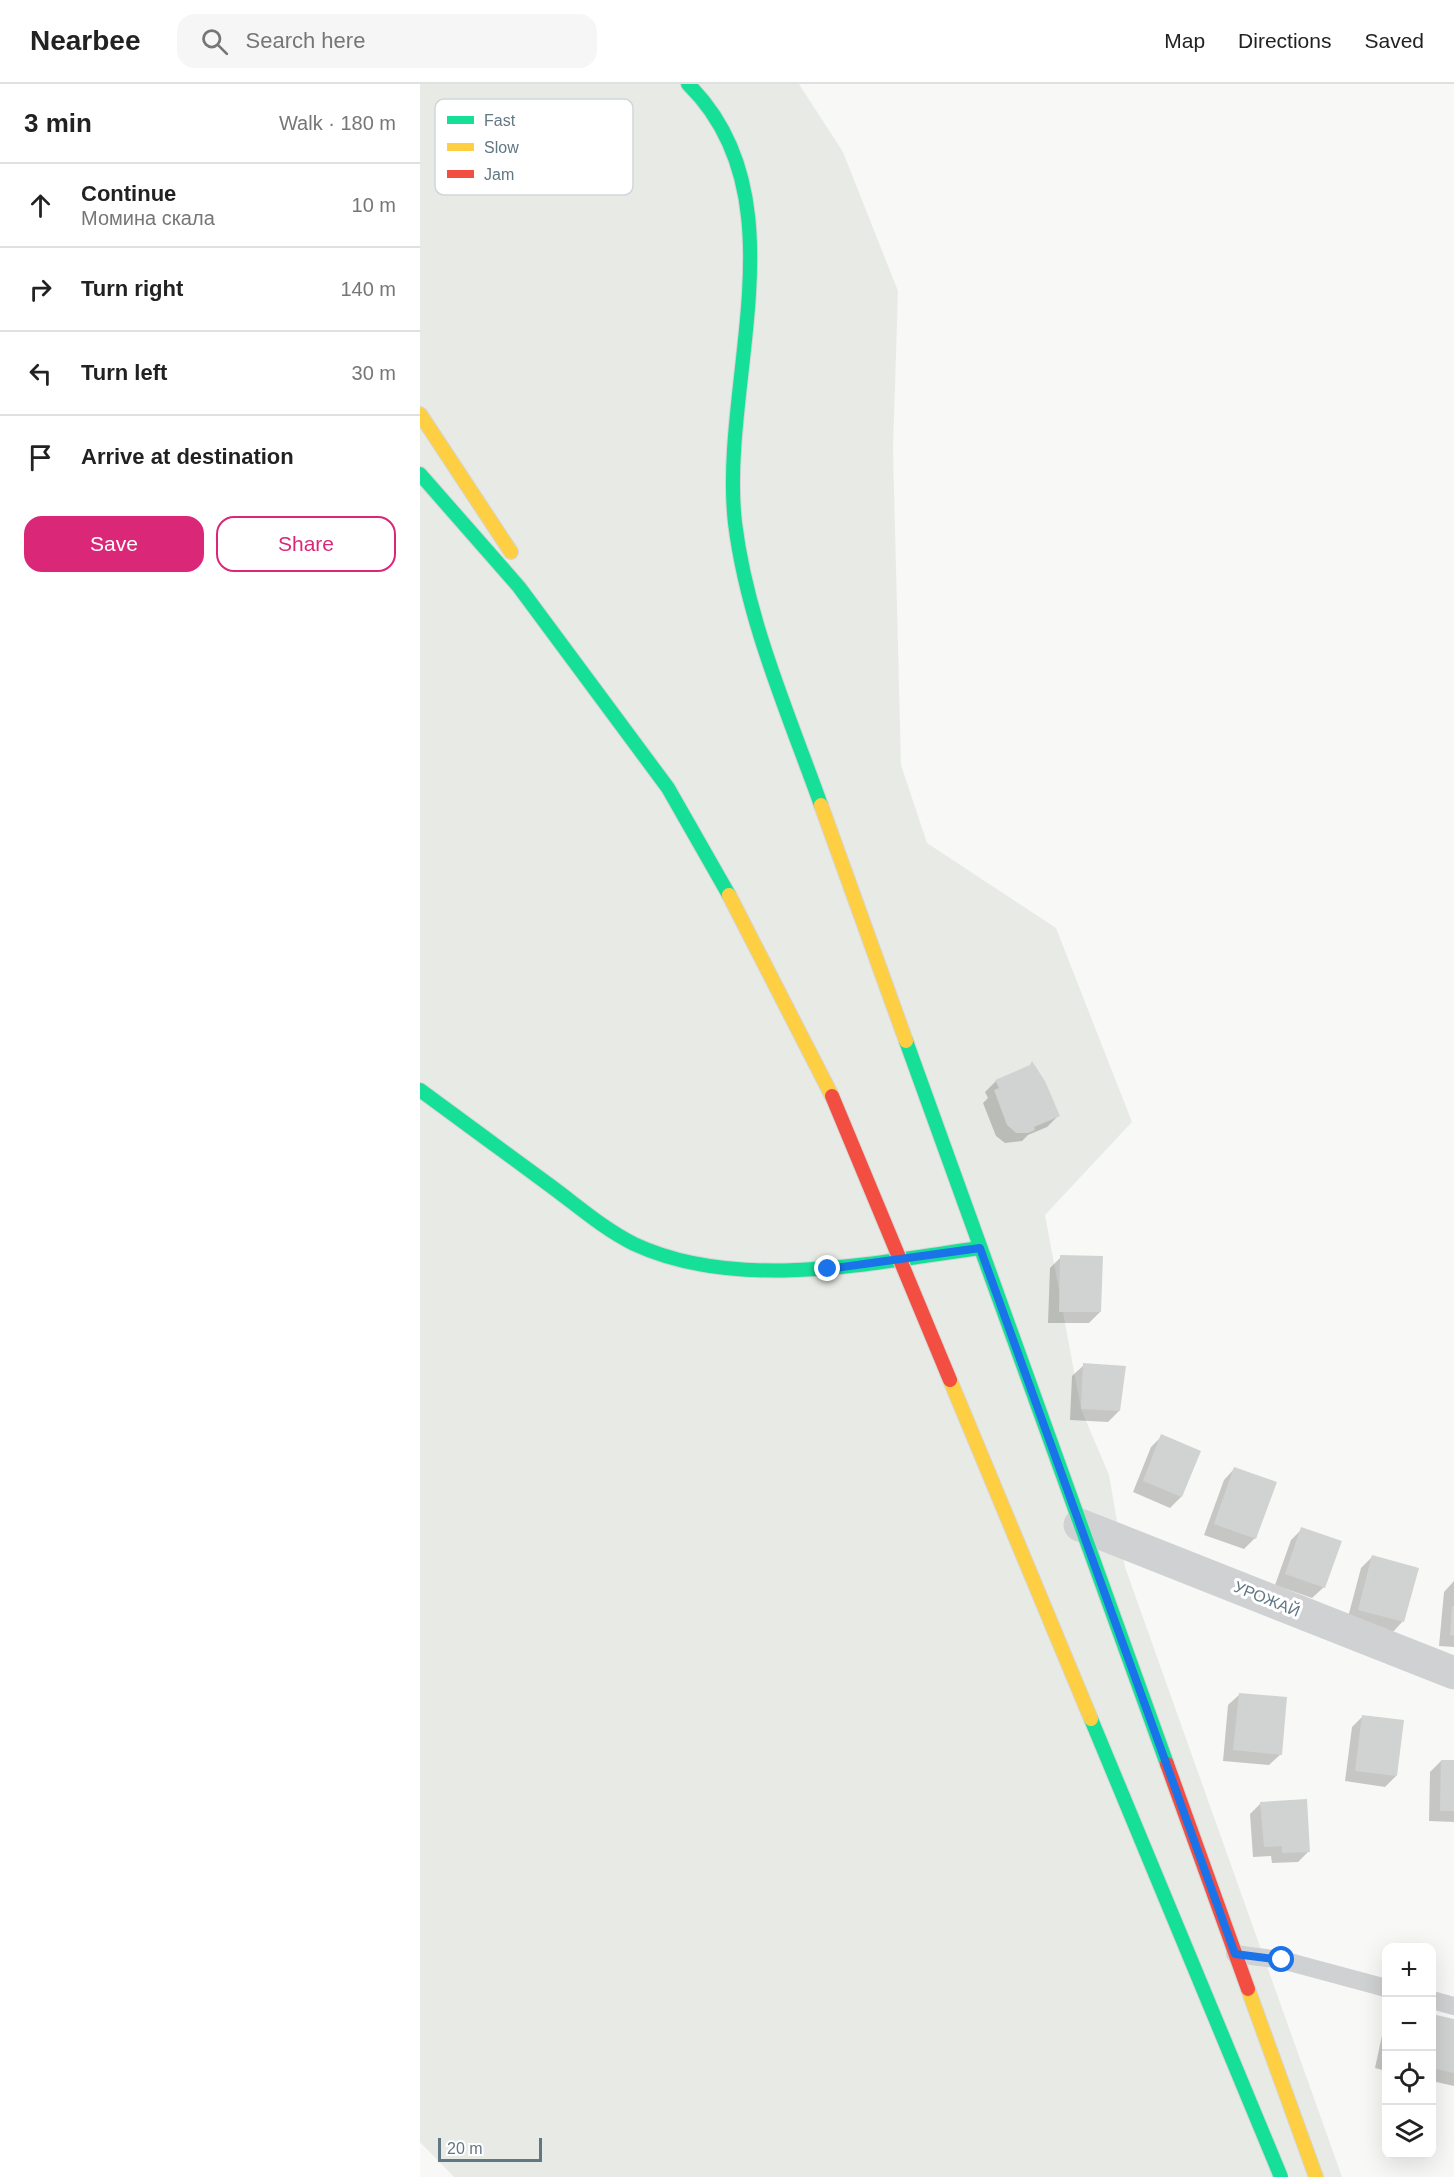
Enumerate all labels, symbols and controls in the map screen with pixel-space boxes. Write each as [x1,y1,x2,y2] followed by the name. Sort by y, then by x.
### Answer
[177,14,597,68] search box
[30,25,141,56] text: Nearbee
[198,25,231,58] icon: search
[246,28,365,53] text: Search here
[1164,29,1205,52] text: Map
[1238,29,1331,52] text: Directions
[1364,29,1424,52] text: Saved
[435,99,633,195] legend
[24,108,92,138] text: 3 min
[279,112,396,134] text: Walk · 180 m
[484,112,516,129] text: Fast
[484,139,519,156] text: Slow
[484,166,514,183] text: Jam
[81,181,176,206] text: Continue
[24,189,57,222] icon: ahead
[352,194,396,216] text: 10 m
[81,207,215,229] text: Момина скала
[24,273,57,306] icon: right
[81,276,183,301] text: Turn right
[340,278,396,300] text: 140 m
[24,357,57,390] icon: left
[81,360,167,385] text: Turn left
[352,362,396,384] text: 30 m
[24,441,57,474] icon: arrive
[81,444,294,469] text: Arrive at destination
[24,516,204,572] button: Save
[216,516,396,572] button: Share
[814,1255,840,1281] route end
[1232,1577,1303,1620] street label: УРОЖАЙ
[1382,1943,1436,2159] map controls
[1382,1943,1436,1997] button: +
[1268,1946,1294,1972] route start
[1382,1997,1436,2051] button: −
[1382,2051,1436,2105] button: locate
[1382,2105,1436,2159] button: layers
[438,2135,542,2162] scale bar
[447,2140,483,2157] text: 20 m

